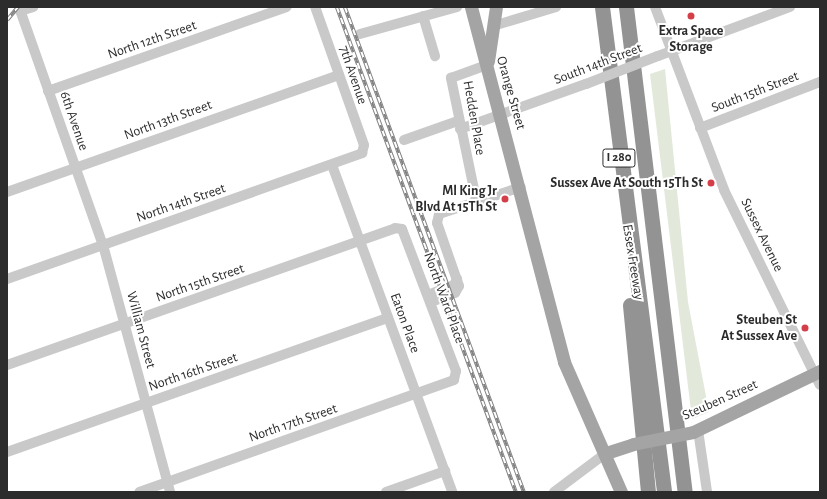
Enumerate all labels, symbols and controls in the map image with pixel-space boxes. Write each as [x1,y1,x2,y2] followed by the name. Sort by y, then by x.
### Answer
[686,11,696,21] marker: Extra Space Storage
[105,17,199,63] street label: North 12th Street
[659,23,723,56] place label: Extra Space Storage
[552,40,644,88] street label: South 14th Street
[335,44,371,106] street label: 7th Avenue
[493,54,529,132] street label: Orange Street
[709,68,801,116] street label: South 15th Street
[459,79,489,157] street label: Hedden Place
[56,89,92,153] street label: 6th Avenue
[122,96,214,144] street label: North 13th Street
[602,147,636,169] road number: I 280
[550,175,703,191] place label: Sussex Ave At South 15Th St
[706,178,716,188] marker: Sussex Ave At South 15Th St
[134,180,228,226] street label: North 14th Street
[415,183,497,216] place label: Ml King Jr Blvd At 15Th St
[500,194,510,204] marker: Ml King Jr Blvd At 15Th St
[737,195,787,275] street label: Sussex Avenue
[619,223,647,301] street label: Essex Freeway
[420,250,468,346] street label: North Ward Place
[154,260,246,306] street label: North 15th Street
[123,290,159,370] street label: William Street
[386,291,424,355] street label: Eaton Place
[721,312,797,344] place label: Steuben St At Sussex Ave
[800,323,810,333] marker: Steuben St At Sussex Ave
[146,349,240,395] street label: North 16th Street
[680,376,760,424] street label: Steuben Street
[247,400,339,446] street label: North 17th Street

